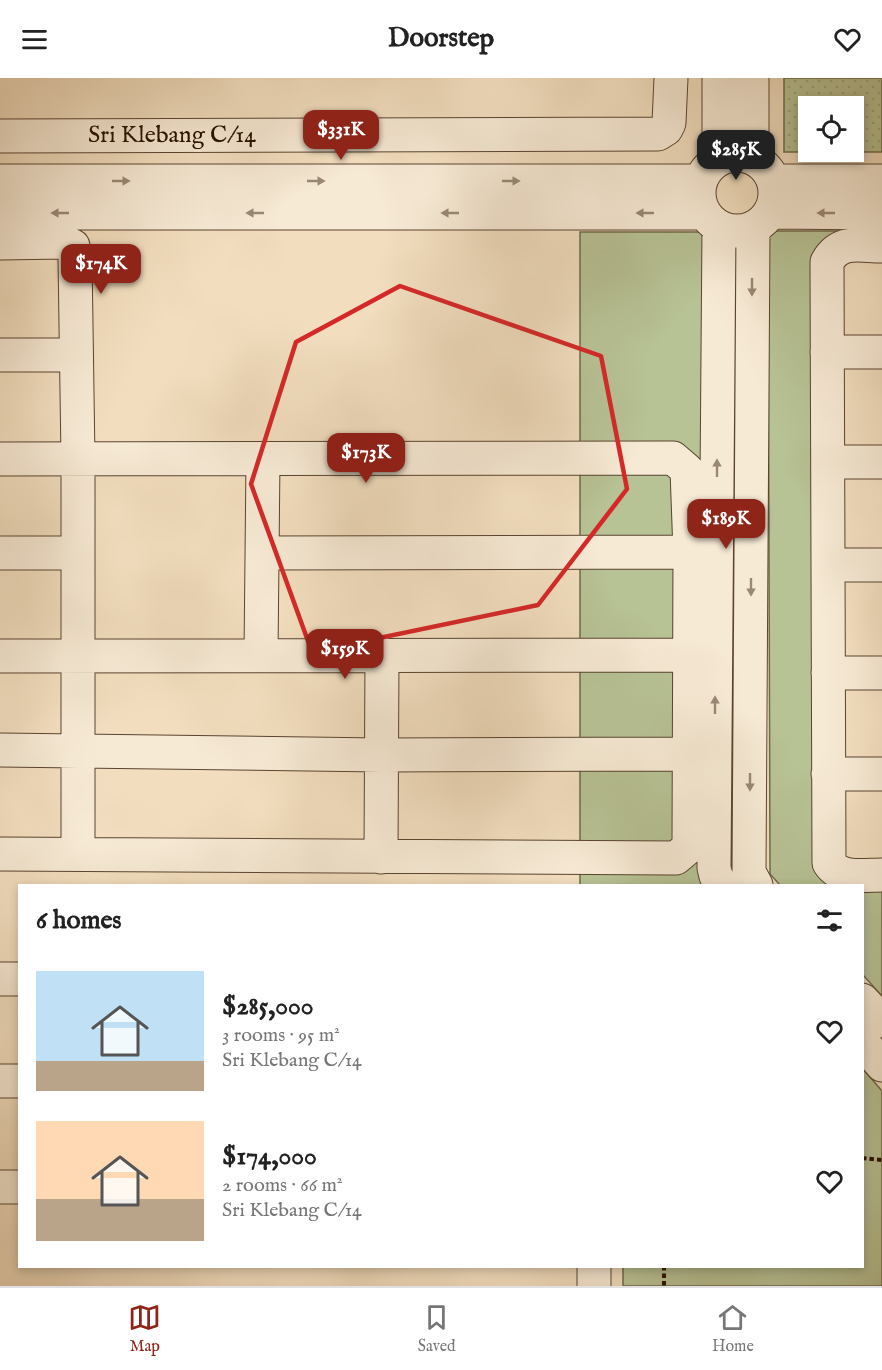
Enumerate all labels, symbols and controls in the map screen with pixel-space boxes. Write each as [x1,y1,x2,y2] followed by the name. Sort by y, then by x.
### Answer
[388,22,494,56] text: Doorstep
[18,23,51,56] icon: menu
[831,23,864,56] icon: heart
[798,96,864,162] map controls
[798,96,864,162] button: locate
[299,110,383,161] pin: $331K
[317,117,365,142] text: $331K
[88,120,256,151] street label: Sri Klebang C/14
[694,130,778,181] pin: $285K
[711,137,761,162] text: $285K
[112,176,131,186] one-way arrow
[307,176,326,186] one-way arrow
[502,176,521,186] one-way arrow
[51,208,70,218] one-way arrow
[246,208,265,218] one-way arrow
[441,208,460,218] one-way arrow
[636,208,655,218] one-way arrow
[817,208,836,218] one-way arrow
[59,244,143,295] pin: $174K
[75,251,127,276] text: $174K
[747,278,757,297] one-way arrow
[324,433,408,484] pin: $173K
[341,440,391,465] text: $173K
[712,458,722,477] one-way arrow
[684,499,768,550] pin: $189K
[701,506,751,531] text: $189K
[746,578,756,597] one-way arrow
[303,629,387,680] pin: $159K
[321,636,369,661] text: $159K
[710,695,720,714] one-way arrow
[745,773,755,792] one-way arrow
[36,904,121,937] text: 6 homes
[813,904,846,937] icon: filters
[222,990,313,1023] text: $285,000
[84,995,156,1067] icon: home
[813,1015,846,1048] icon: heart
[222,1023,340,1048] text: 3 rooms · 95 m²
[222,1048,362,1073] text: Sri Klebang C/14
[222,1140,317,1173] text: $174,000
[84,1145,156,1217] icon: home
[813,1165,846,1198] icon: heart
[222,1173,343,1198] text: 2 rooms · 66 m²
[222,1198,362,1223] text: Sri Klebang C/14
[128,1301,161,1357] tab: Map
[418,1301,456,1357] tab: Saved
[712,1301,754,1357] tab: Home

